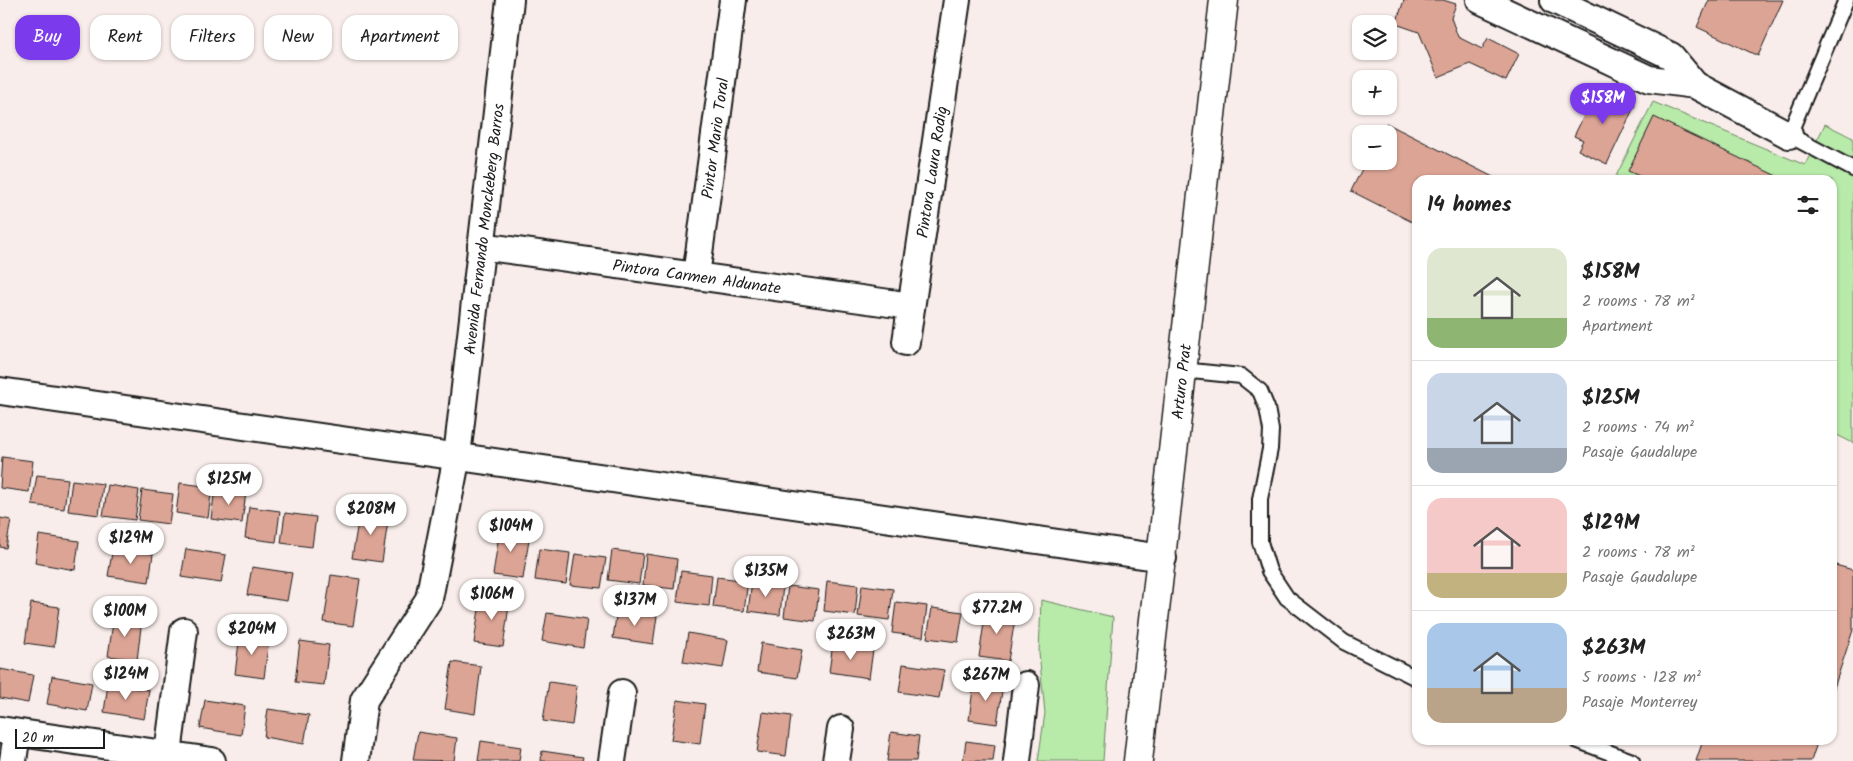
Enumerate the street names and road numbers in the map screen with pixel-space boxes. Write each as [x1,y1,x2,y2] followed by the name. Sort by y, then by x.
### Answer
[695,76,736,200] street label: Pintor Mario Toral
[458,102,512,356] street label: Avenida Fernando Monckeberg Barros
[911,105,955,240] street label: Pintora Laura Rodig
[611,253,783,302] street label: Pintora Carmen Aldunate
[1166,342,1199,421] street label: Arturo Prat

